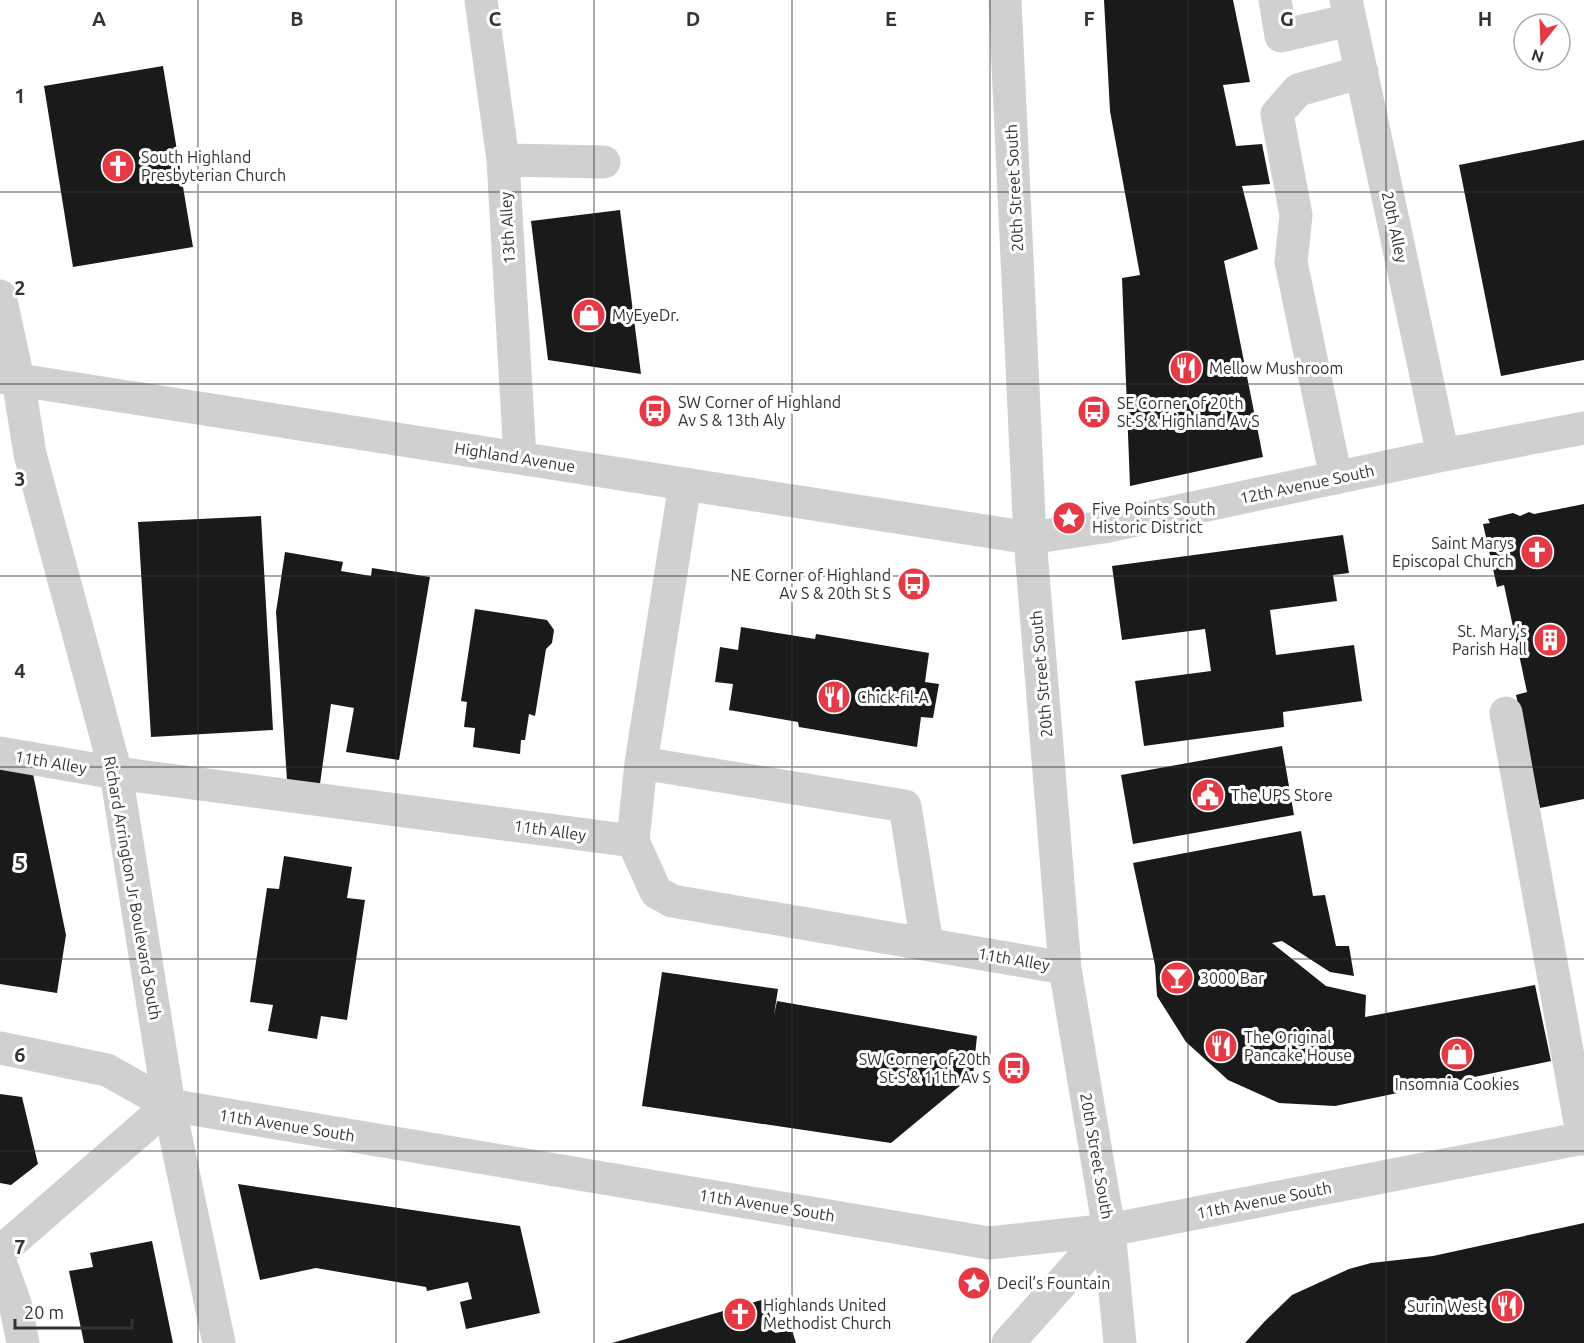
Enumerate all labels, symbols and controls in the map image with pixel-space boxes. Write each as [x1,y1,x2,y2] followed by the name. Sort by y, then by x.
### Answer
[92,7,106,30] text: A
[290,7,304,30] text: B
[489,7,502,30] text: C
[686,7,700,30] text: D
[885,7,897,30] text: E
[1083,7,1095,30] text: F
[1280,7,1294,30] text: G
[1478,7,1492,30] text: H
[1512,12,1572,72] north arrow
[1529,46,1546,67] text: N
[14,84,26,107] text: 1
[1002,124,1026,252] street label: 20th Street South
[100,148,136,184] church icon: South Highland Presbyterian Church
[141,148,286,184] place label: South Highland Presbyterian Church
[1379,190,1411,265] street label: 20th Alley
[496,191,518,265] street label: 13th Alley
[14,276,26,299] text: 2
[571,297,607,333] shop icon: MyEyeDr.
[612,306,679,324] place label: MyEyeDr.
[1168,350,1204,386] restaurant icon: Mellow Mushroom
[1209,359,1343,377] place label: Mellow Mushroom
[637,393,673,429] bus stop icon: SW Corner of Highland Av S & 13th Aly
[678,393,841,429] place label: SW Corner of Highland Av S & 13th Aly
[1076,394,1112,430] bus stop icon: SE Corner of 20th St S & Highland Av S
[1117,394,1260,430] place label: SE Corner of 20th St S & Highland Av S
[453,439,577,475] street label: Highland Avenue
[1238,461,1376,507] street label: 12th Avenue South
[14,467,26,490] text: 3
[1051,500,1087,536] place icon: Five Points South Historic District
[1092,500,1216,536] place label: Five Points South Historic District
[1392,534,1514,570] place label: Saint Marys Episcopal Church
[1519,534,1555,570] church icon: Saint Marys Episcopal Church
[731,566,891,602] place label: NE Corner of Highland Av S & 20th St S
[896,566,932,602] bus stop icon: NE Corner of Highland Av S & 20th St S
[1026,610,1056,738] street label: 20th Street South
[1452,622,1527,658] place label: St. Mary's Parish Hall
[1532,622,1568,658] building icon: St. Mary's Parish Hall
[14,659,26,682] text: 4
[816,679,852,715] restaurant icon: Chick-fil-A
[857,688,930,706] place label: Chick-fil-A
[14,747,89,777] street label: 11th Alley
[101,755,165,1021] street label: Richard Arrington Jr Boulevard South
[1190,777,1226,813] public building icon: The UPS Store
[1231,786,1333,804] place label: The UPS Store
[513,816,587,844] street label: 11th Alley
[14,851,26,874] text: 5
[977,944,1052,974] street label: 11th Alley
[1159,960,1195,996] bar icon: 3000 Bar
[1200,969,1264,987] place label: 3000 Bar
[1203,1028,1239,1064] restaurant icon: The Original Pancake House
[1244,1028,1352,1064] place label: The Original Pancake House
[1439,1036,1475,1072] shop icon: Insomnia Cookies
[14,1043,26,1066] text: 6
[859,1050,991,1086] place label: SW Corner of 20th St S & 11th Av S
[996,1050,1032,1086] bus stop icon: SW Corner of 20th St S & 11th Av S
[1395,1075,1519,1093] place label: Insomnia Cookies
[1077,1092,1117,1220] street label: 20th Street South
[218,1105,356,1145] street label: 11th Avenue South
[1195,1178,1333,1222] street label: 11th Avenue South
[698,1185,836,1225] street label: 11th Avenue South
[14,1235,26,1258] text: 7
[956,1265,992,1301] place icon: Decil’s Fountain
[997,1274,1110,1292] place label: Decil’s Fountain
[1489,1288,1525,1324] restaurant icon: Surin West
[15,1292,132,1330] scale bar
[722,1296,758,1332] church icon: Highlands United Methodist Church
[763,1296,891,1332] place label: Highlands United Methodist Church
[1407,1297,1485,1315] place label: Surin West
[24,1302,64,1322] text: 20 m

